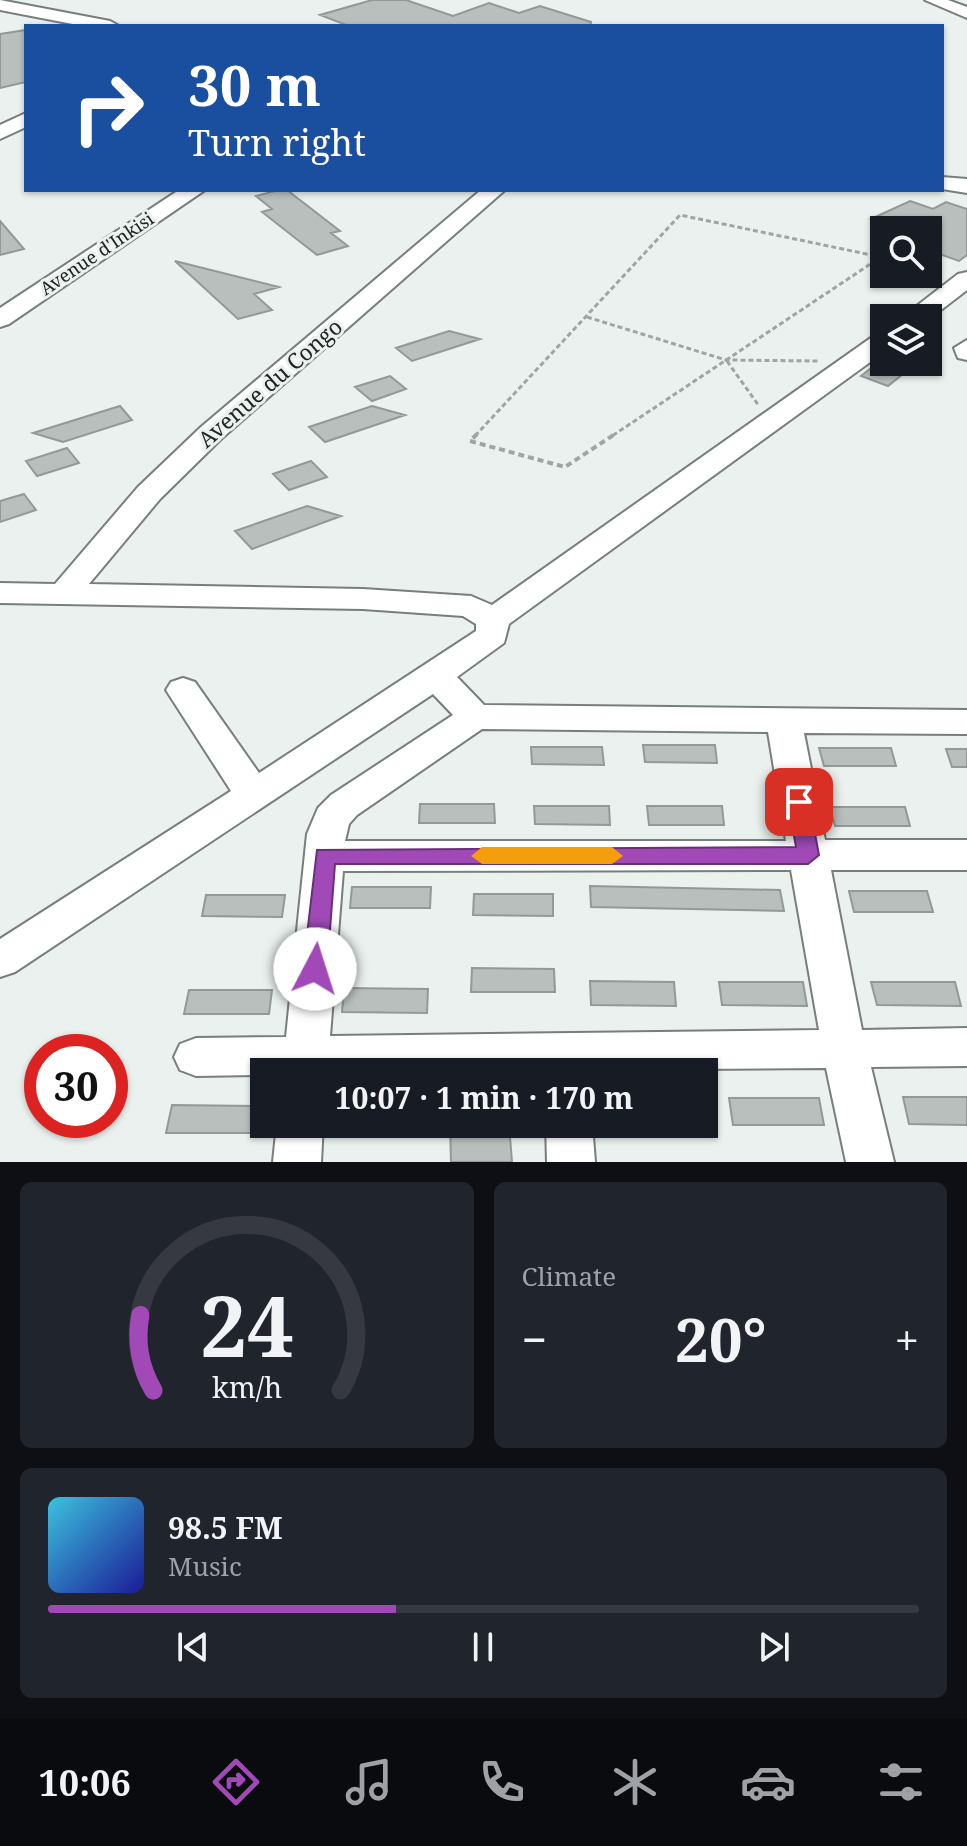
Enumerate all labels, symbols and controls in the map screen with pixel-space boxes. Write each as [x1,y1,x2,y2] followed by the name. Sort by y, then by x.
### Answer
[188,46,321,122] text: 30 m
[56,56,160,160] icon: right
[188,118,366,167] text: Turn right
[35,206,158,300] street label: Avenue d'Inkisi
[870,216,942,376] map controls
[870,216,942,288] button: search
[870,304,942,376] button: layers
[191,311,348,453] street label: Avenue du Congo
[765,768,833,836] pin
[777,780,821,824] icon: arrive
[273,927,357,1011] position arrow
[24,1034,128,1138] speed limit sign: 30
[335,1077,633,1118] text: 10:07 · 1 min · 170 m
[522,1258,616,1294] text: Climate
[200,1268,294,1381] text: 24
[675,1298,767,1380] text: 20°
[522,1309,547,1369] text: −
[894,1309,919,1369] text: +
[212,1367,282,1406] text: km/h
[168,1507,283,1548] text: 98.5 FM
[168,1548,242,1584] text: Music
[171,1625,215,1669] icon: previous
[461,1625,505,1669] icon: pause
[752,1625,796,1669] icon: next
[208,1754,264,1810] icon: directions
[341,1754,397,1810] icon: music
[474,1754,530,1810] icon: phone
[607,1754,663,1810] icon: climate
[740,1754,796,1810] icon: car
[873,1754,929,1810] icon: filters
[38,1758,131,1807] text: 10:06

